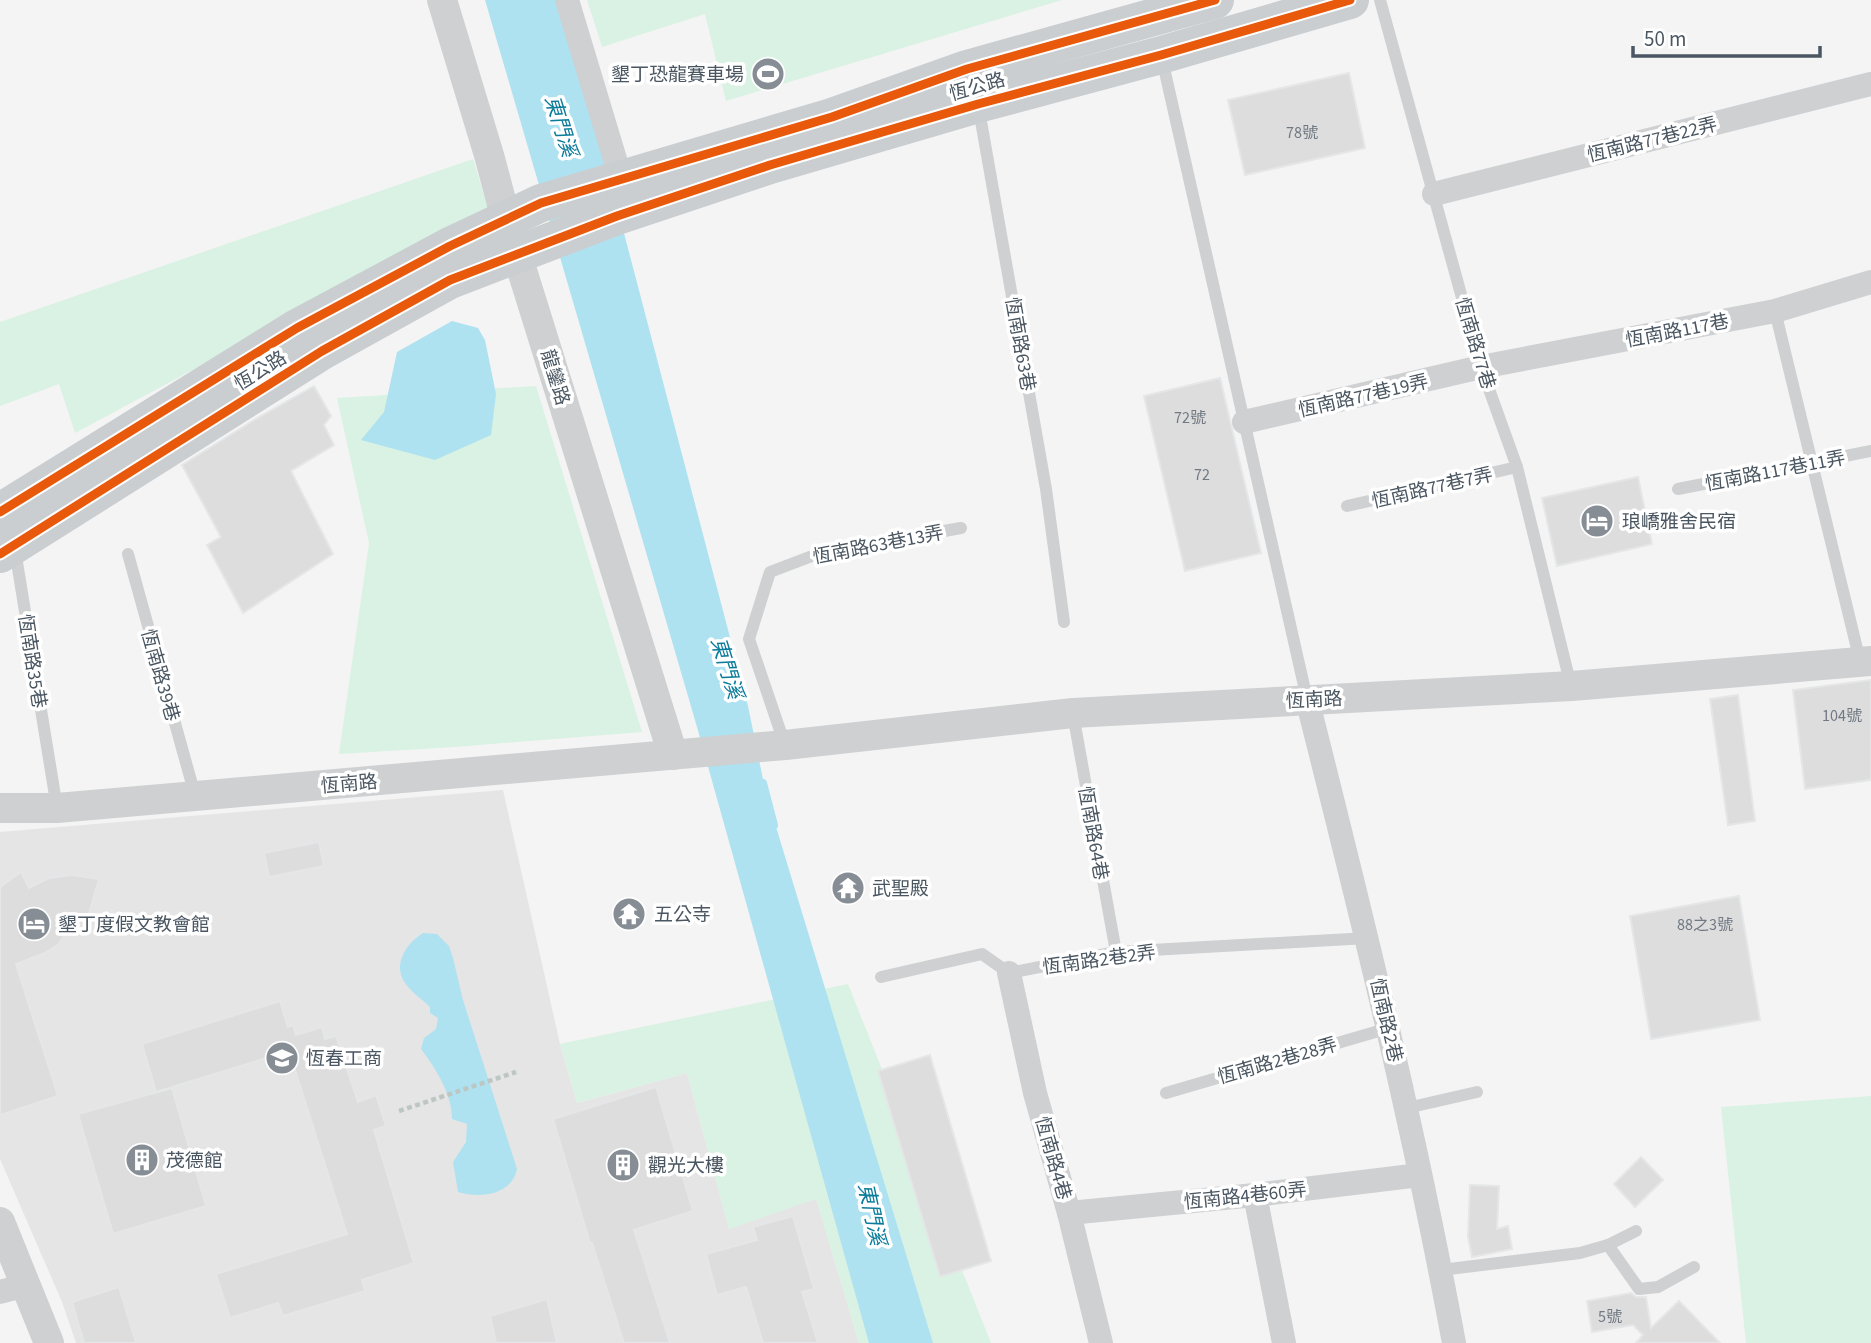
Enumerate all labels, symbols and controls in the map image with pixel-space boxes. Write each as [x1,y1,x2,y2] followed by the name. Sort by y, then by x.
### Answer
[1633,14,1820,58] scale bar
[1644,24,1686,54] text: 50 m
[749,55,787,93] sports icon: 墾丁恐龍賽車場
[611,62,744,89] place label: 墾丁恐龍賽車場
[946,67,1009,108] street label: 恆公路
[537,91,585,163] water label: 東門溪
[1585,111,1720,170] street label: 恆南路77巷22弄
[1286,122,1318,144] house number: 78號
[1448,294,1501,393] street label: 恆南路77巷
[998,295,1041,393] street label: 恆南路63巷
[1623,308,1731,355] street label: 恆南路117巷
[229,345,292,398] street label: 恆公路
[533,346,576,409] street label: 龍鑾路
[1296,368,1431,425] street label: 恆南路77巷19弄
[1174,407,1206,429] house number: 72號
[1703,445,1848,498] street label: 恆南路117巷11弄
[1369,461,1495,515] street label: 恆南路77巷7弄
[1194,464,1210,486] house number: 72
[1578,502,1616,540] hotel icon: 琅嶠雅舍民宿
[1622,509,1736,536] place label: 琅嶠雅舍民宿
[811,520,946,571] street label: 恆南路63巷13弄
[11,612,52,710] street label: 恆南路35巷
[134,626,186,725] street label: 恆南路39巷
[703,633,751,705] water label: 東門溪
[1285,686,1343,715] street label: 恆南路
[1822,705,1862,727] house number: 104號
[320,769,379,800] street label: 恆南路
[1071,784,1114,882] street label: 恆南路64巷
[829,869,867,907] temple icon: 武聖殿
[872,876,929,903] place label: 武聖殿
[610,895,648,933] temple icon: 五公寺
[654,902,711,929] place label: 五公寺
[15,905,53,943] hotel icon: 墾丁度假文教會館
[58,912,210,939] place label: 墾丁度假文教會館
[1677,914,1733,936] house number: 88之3號
[1041,939,1157,982] street label: 恆南路2巷2弄
[1363,976,1408,1065] street label: 恆南路2巷
[1214,1031,1340,1091] street label: 恆南路2巷28弄
[263,1039,301,1077] school or university icon: 恆春工商
[306,1046,382,1073] place label: 恆春工商
[1028,1114,1077,1203] street label: 恆南路4巷
[123,1141,161,1179] building icon: 茂德館
[604,1146,642,1184] building icon: 觀光大樓
[166,1148,223,1175] place label: 茂德館
[648,1153,724,1180] place label: 觀光大樓
[1182,1177,1308,1216] street label: 恆南路4巷60弄
[851,1180,894,1251] water label: 東門溪
[1598,1306,1622,1328] house number: 5號

